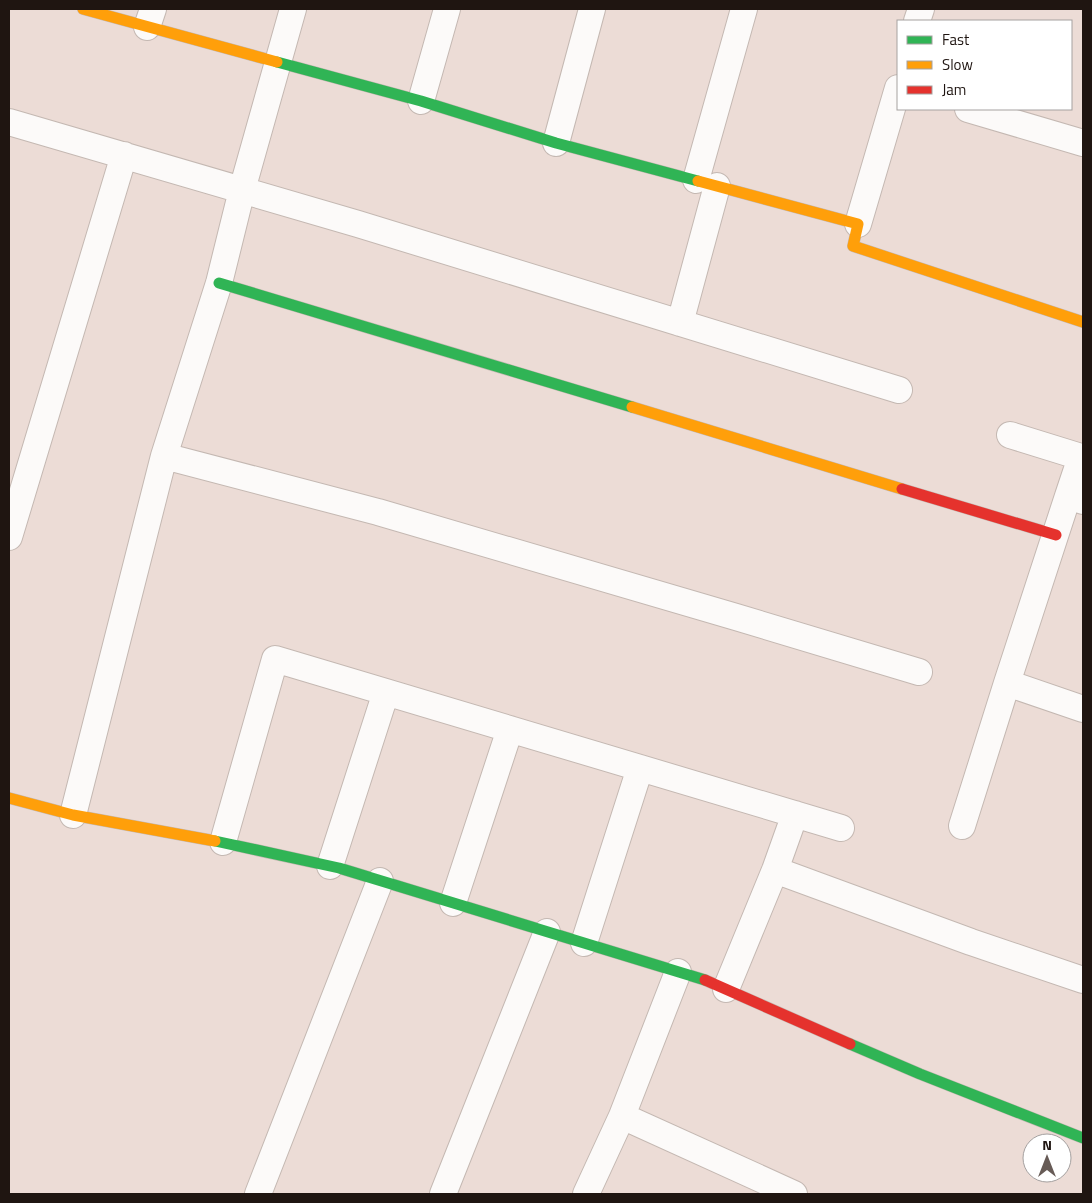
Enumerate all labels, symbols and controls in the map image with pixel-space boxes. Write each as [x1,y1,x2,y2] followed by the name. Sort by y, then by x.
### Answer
[897,20,1072,110] legend
[942,28,970,51] text: Fast
[942,53,973,76] text: Slow
[942,78,966,101] text: Jam
[1022,1133,1072,1183] north arrow
[1042,1134,1052,1155] text: N

